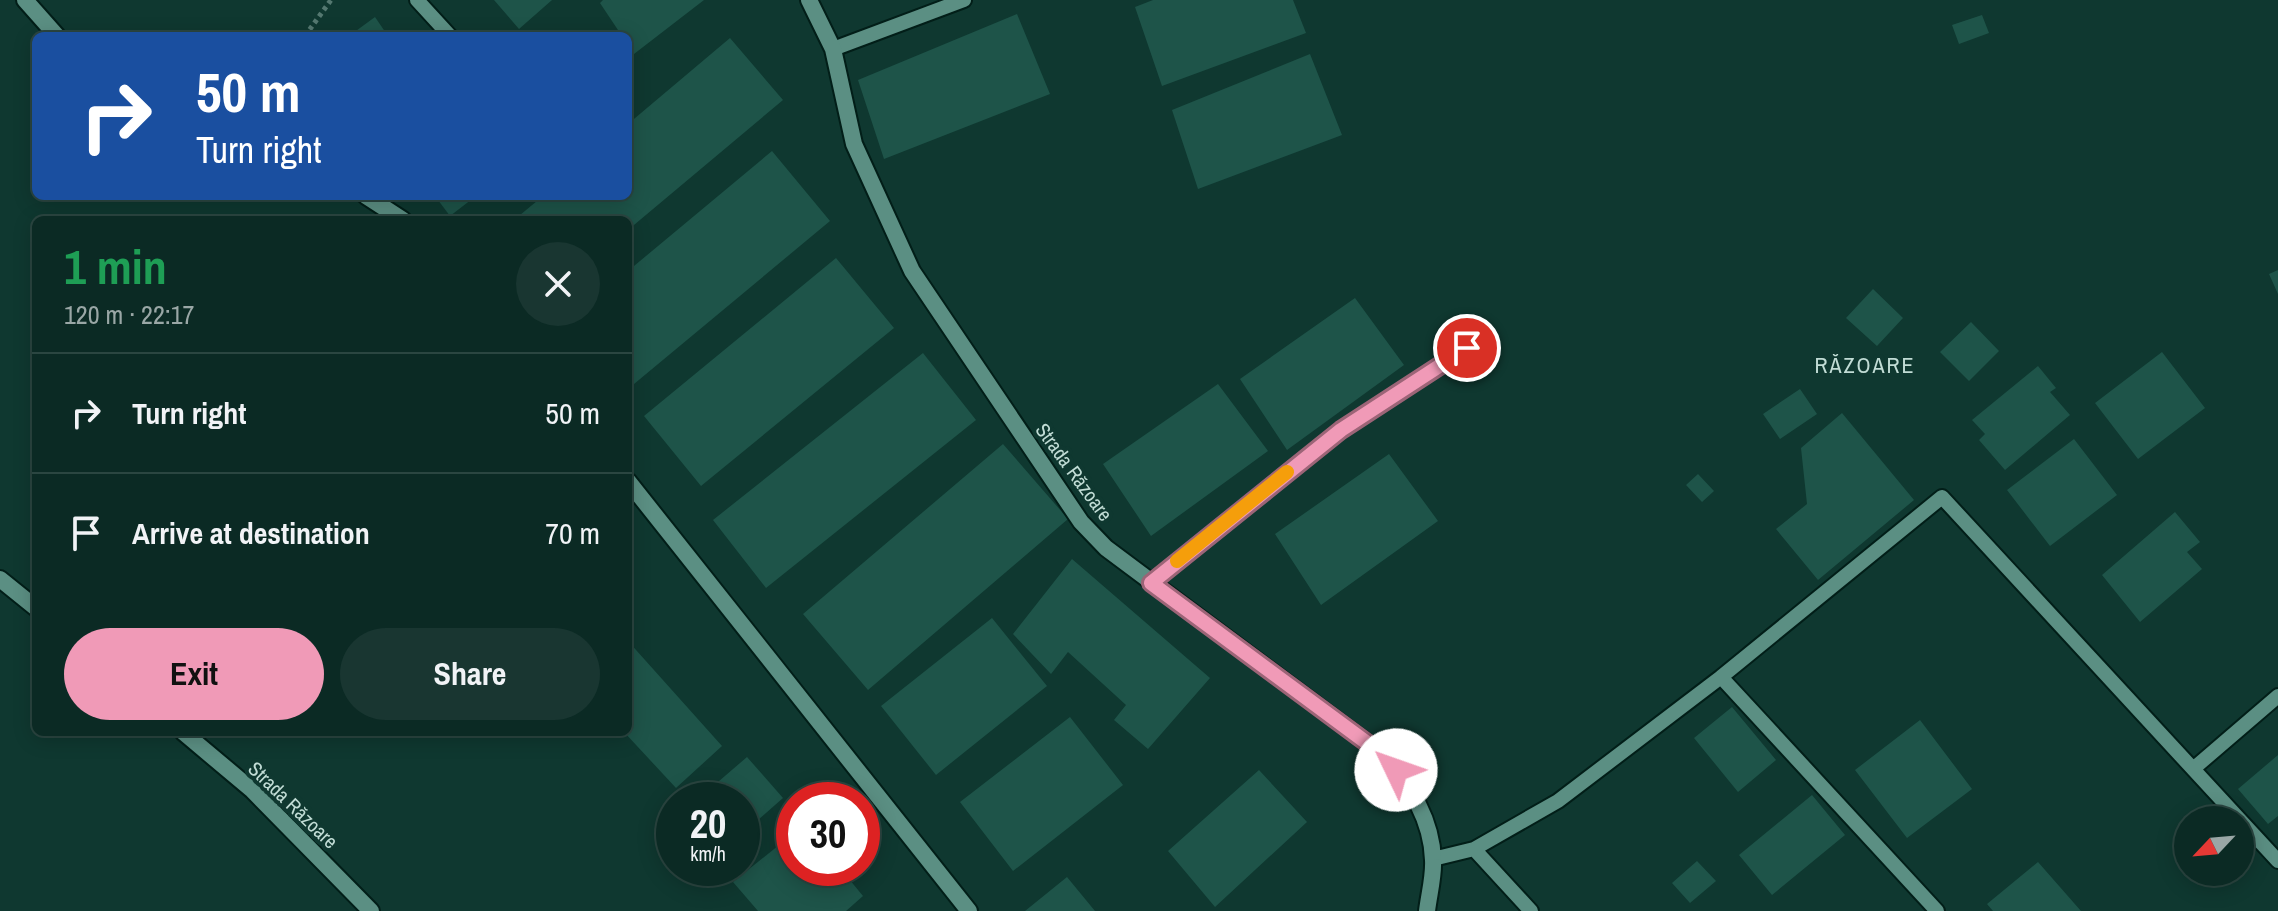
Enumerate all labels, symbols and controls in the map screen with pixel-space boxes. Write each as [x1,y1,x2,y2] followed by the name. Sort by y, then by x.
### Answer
[196,54,301,129] text: 50 m
[64,64,168,168] icon: right
[196,126,321,174] text: Turn right
[64,234,167,299] text: 1 min
[516,242,600,326] button: close
[64,297,194,332] text: 120 m · 22:17
[1433,314,1501,382] pin
[1445,326,1489,370] icon: arrive
[1814,350,1916,380] district label: RĂZOARE
[64,391,108,435] icon: right
[132,393,246,433] text: Turn right
[545,393,600,433] text: 50 m
[1030,417,1119,526] street label: Strada Răzoare
[64,511,108,555] icon: arrive
[132,513,370,553] text: Arrive at destination
[545,513,600,553] text: 70 m
[64,628,324,720] button: Exit
[340,628,600,720] button: Share
[1354,728,1438,812] position arrow
[243,755,344,854] street label: Strada Răzoare
[776,782,880,886] speed limit sign: 30
[690,797,726,850] text: 20
[2174,806,2254,886] north arrow
[2174,806,2254,886] map controls
[690,840,726,867] text: km/h

